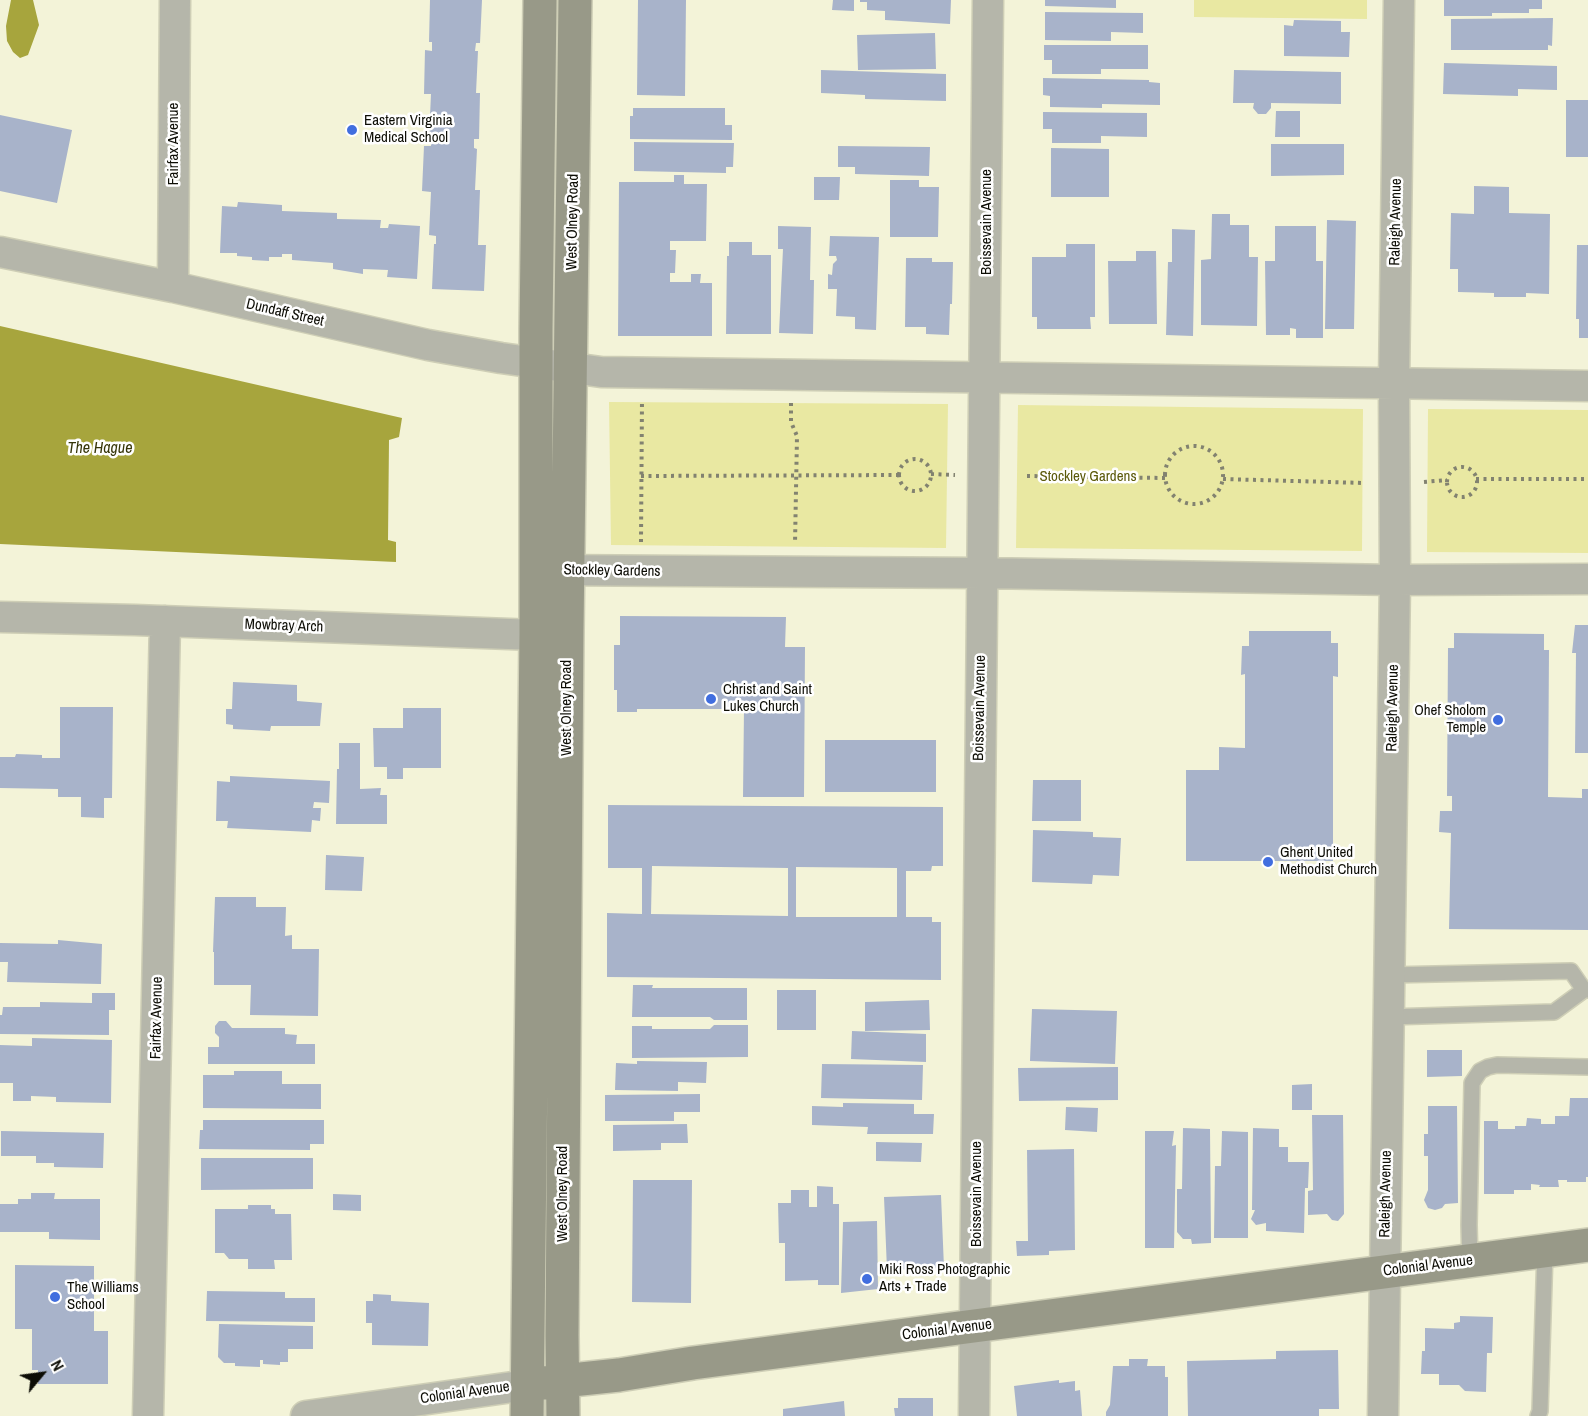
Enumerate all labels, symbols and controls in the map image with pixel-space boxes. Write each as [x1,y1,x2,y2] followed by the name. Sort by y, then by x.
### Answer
[165,103,183,185] street label: Fairfax Avenue
[364,112,453,147] place label: Eastern Virginia Medical School
[345,123,359,137] marker: Eastern Virginia Medical School
[978,169,996,275] street label: Boissevain Avenue
[563,174,583,270] street label: West Olney Road
[1386,178,1406,266] street label: Raleigh Avenue
[244,295,326,331] street label: Dundaff Street
[68,439,132,459] water label: The Hague
[1039,468,1137,486] park label: Stockley Gardens
[563,561,661,581] street label: Stockley Gardens
[244,616,324,636] street label: Mowbray Arch
[970,655,990,761] street label: Boissevain Avenue
[558,660,576,756] street label: West Olney Road
[1383,664,1403,752] street label: Raleigh Avenue
[723,681,812,716] place label: Christ and Saint Lukes Church
[704,692,718,706] marker: Christ and Saint Lukes Church
[1414,702,1486,737] place label: Ohef Sholom Temple
[1491,713,1505,727] marker: Ohef Sholom Temple
[1280,844,1377,879] place label: Ghent United Methodist Church
[1261,855,1275,869] marker: Ghent United Methodist Church
[147,977,167,1059] street label: Fairfax Avenue
[968,1141,986,1247] street label: Boissevain Avenue
[554,1146,572,1242] street label: West Olney Road
[1376,1150,1396,1238] street label: Raleigh Avenue
[1382,1252,1474,1280] street label: Colonial Avenue
[879,1261,1010,1296] place label: Miki Ross Photographic Arts + Trade
[860,1272,874,1286] marker: Miki Ross Photographic Arts + Trade
[67,1279,139,1314] place label: The Williams School
[48,1290,62,1304] marker: The Williams School
[901,1316,993,1344] street label: Colonial Avenue
[12,1344,72,1404] north arrow
[46,1356,70,1375] text: N
[419,1378,511,1408] street label: Colonial Avenue

